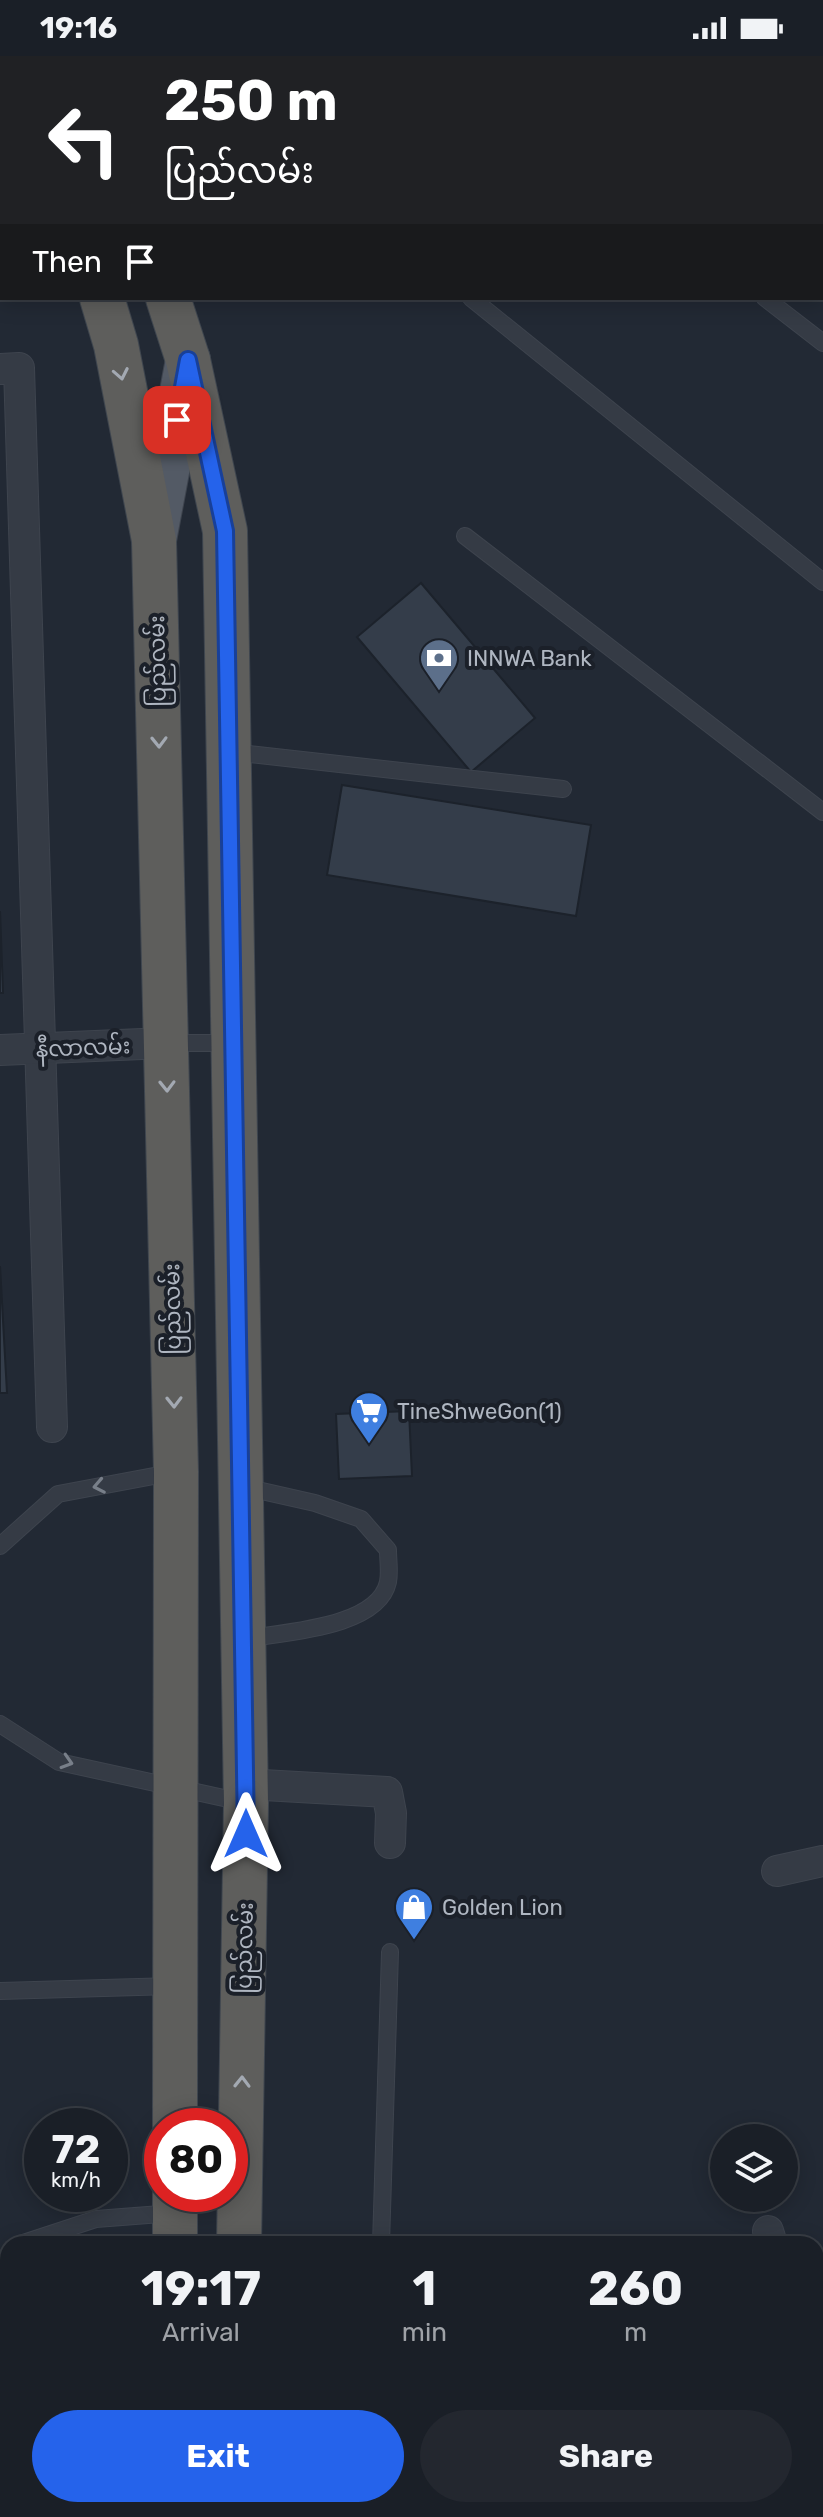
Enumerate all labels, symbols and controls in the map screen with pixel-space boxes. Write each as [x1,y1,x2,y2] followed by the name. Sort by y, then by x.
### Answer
[40,10,117,46] text: 19:16
[164,68,338,134] text: 250 m
[32,88,136,192] icon: left
[164,149,314,192] text: ပြည်လမ်း
[118,240,162,284] icon: arrive
[32,244,102,280] text: Then
[112,367,129,380] one-way arrow
[143,386,211,454] pin
[155,398,199,442] icon: arrive
[141,615,176,707] street label: ပြည်လမ်း
[418,637,460,692] bank icon: INNWA Bank
[467,645,592,672] place label: INNWA Bank
[150,736,168,749] one-way arrow
[35,1030,131,1067] street label: နီလာလမ်း
[158,1080,175,1093] one-way arrow
[156,1263,191,1355] street label: ပြည်လမ်း
[348,1390,390,1445] supermarket icon: TineShweGon(1)
[166,1396,183,1409] one-way arrow
[397,1398,562,1425] place label: TineShweGon(1)
[93,1477,106,1494] one-way arrow
[59,1753,73,1769] one-way arrow
[204,1792,288,1876] position arrow
[393,1886,435,1941] shop icon: Golden Lion
[442,1894,563,1921] place label: Golden Lion
[228,1902,263,1994] street label: ပြည်လမ်း
[233,2075,251,2088] one-way arrow
[144,2108,248,2212] speed limit sign: 80
[710,2124,798,2212] map controls
[710,2124,798,2212] button: layers
[52,2126,100,2173] text: 72
[51,2168,101,2192] text: km/h
[141,2260,261,2317] text: 19:17
[413,2260,436,2317] text: 1
[588,2260,683,2317] text: 260
[162,2317,240,2348] text: Arrival
[402,2317,447,2348] text: min
[624,2317,647,2348] text: m
[32,2410,404,2502] button: Exit
[420,2410,792,2502] button: Share

